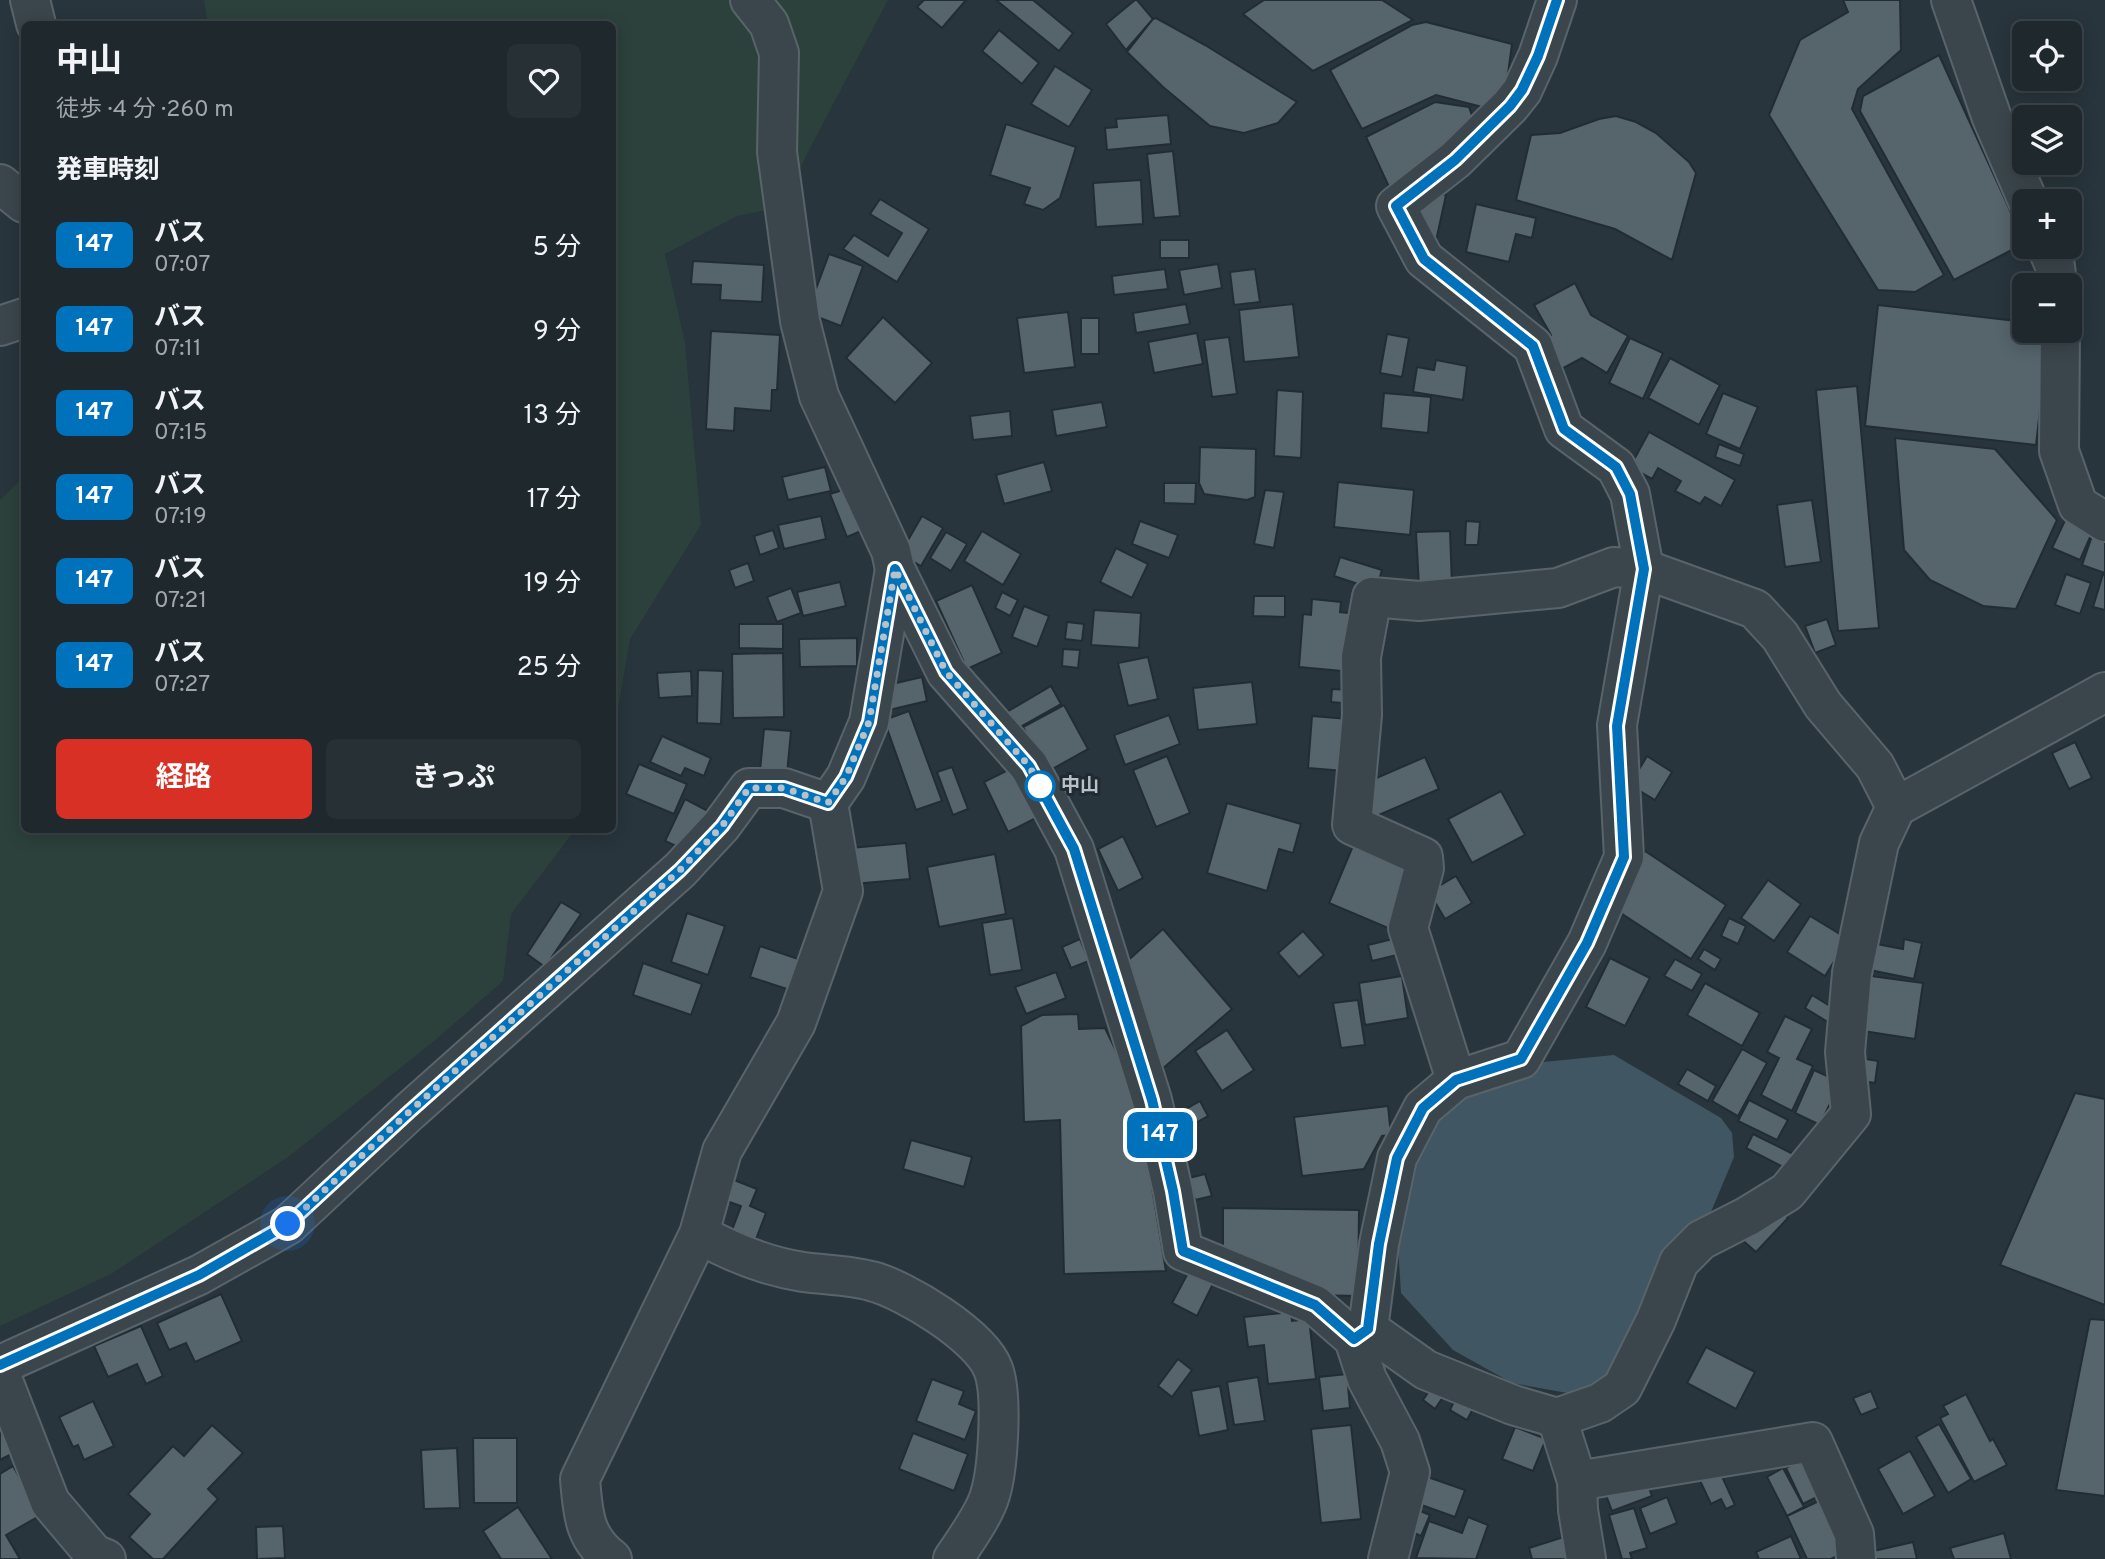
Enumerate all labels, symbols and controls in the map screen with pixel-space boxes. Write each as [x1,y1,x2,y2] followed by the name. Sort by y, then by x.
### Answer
[2012,21,2082,343] map controls
[2012,21,2082,91] button: locate
[56,42,122,84] text: 中山
[507,44,581,118] button: heart
[56,96,234,125] text: 徒歩 · 4 分 · 260 m
[2012,105,2082,175] button: layers
[56,155,160,188] text: 発車時刻
[2012,189,2082,259] button: +
[154,218,206,251] text: バス
[76,230,113,260] text: 147
[533,232,581,265] text: 5 分
[154,251,210,280] text: 07:07
[2012,273,2082,343] button: −
[154,302,206,335] text: バス
[76,314,113,344] text: 147
[533,316,581,349] text: 9 分
[154,335,202,364] text: 07:11
[154,386,206,419] text: バス
[76,398,113,428] text: 147
[524,400,581,433] text: 13 分
[154,419,207,448] text: 07:15
[154,470,206,503] text: バス
[76,482,113,512] text: 147
[527,484,581,517] text: 17 分
[154,503,207,532] text: 07:19
[154,554,206,587] text: バス
[76,566,113,596] text: 147
[524,568,581,601] text: 19 分
[154,587,207,616] text: 07:21
[154,638,206,671] text: バス
[76,650,113,680] text: 147
[517,652,581,685] text: 25 分
[154,671,210,700] text: 07:27
[56,739,312,819] button: 経路
[326,739,581,819] button: きっぷ
[1025,771,1055,801] marker: 中山
[1061,774,1099,798] place label: 中山
[1120,1112,1200,1158] line badge: 147
[1141,1120,1179,1150] text: 147
[270,1206,305,1241] your location

